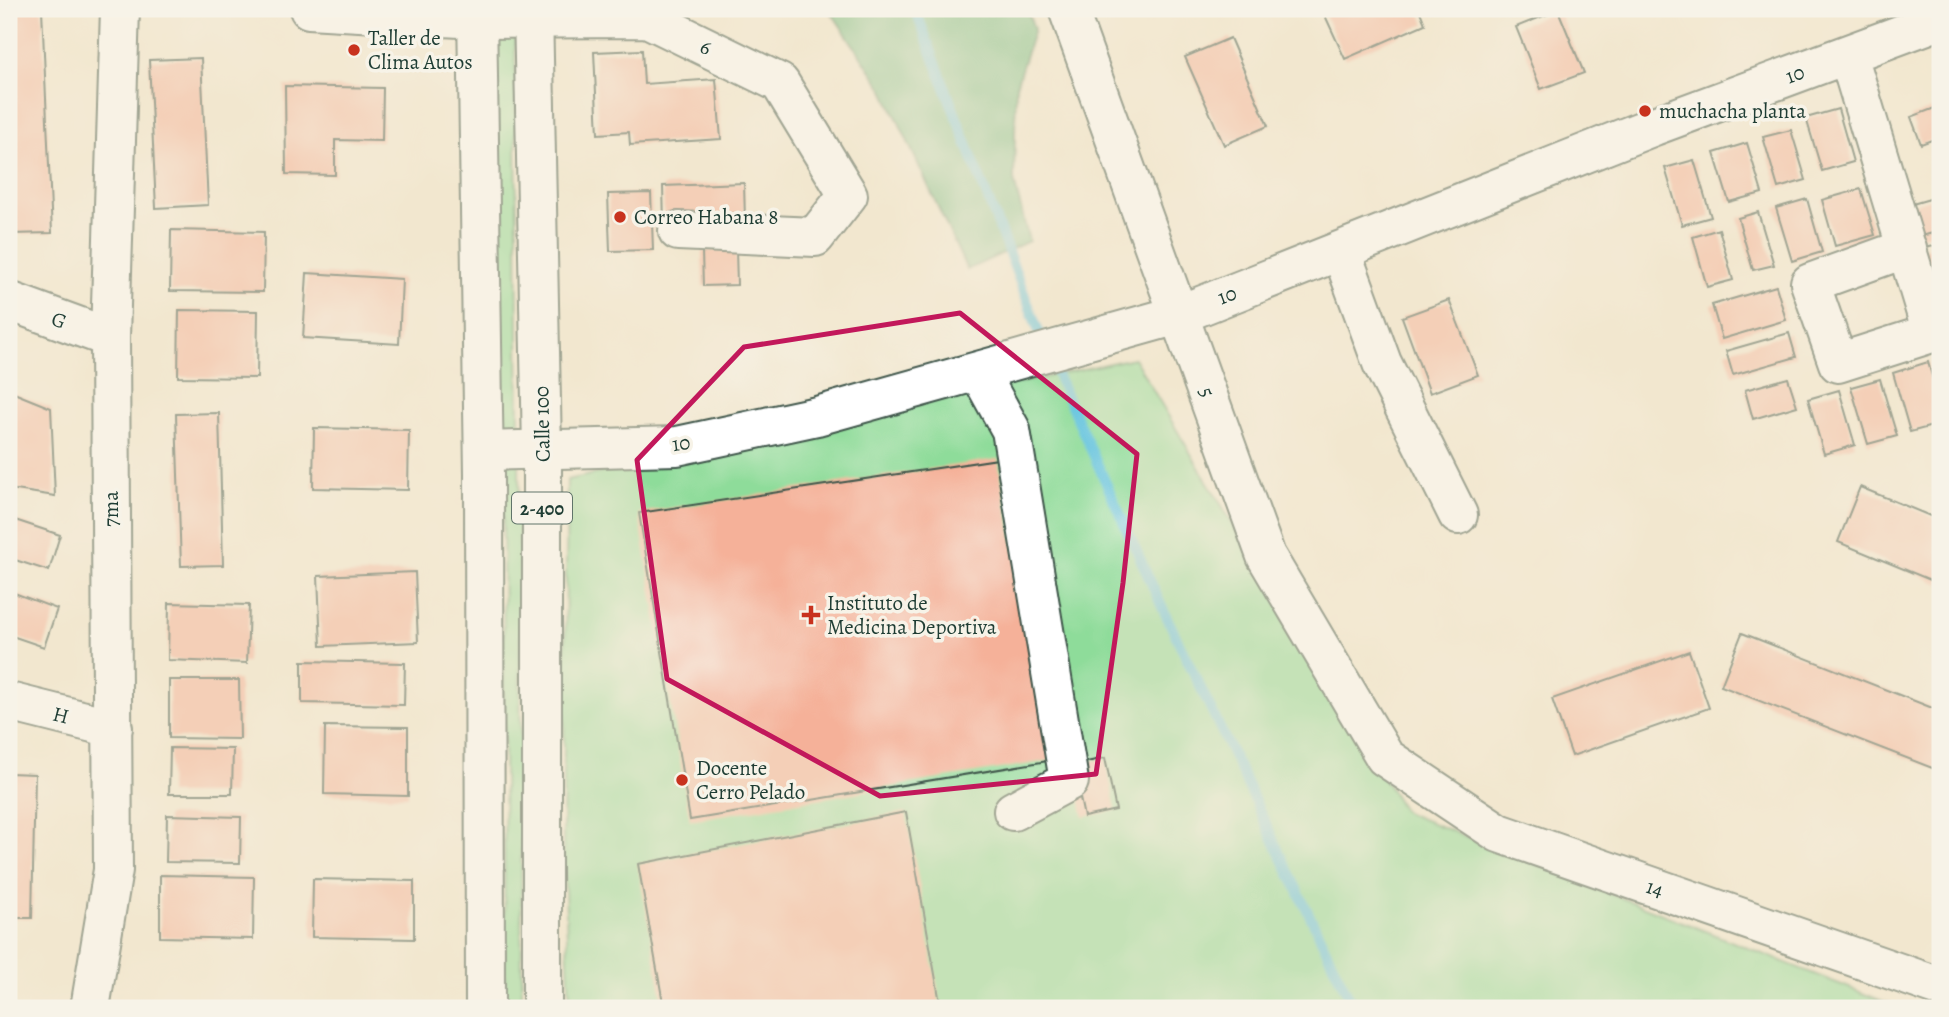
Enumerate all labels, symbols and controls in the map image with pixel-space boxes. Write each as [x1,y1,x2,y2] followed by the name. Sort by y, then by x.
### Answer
[368,24,473,76] place label: Taller de Clima Autos
[696,32,717,62] street label: 6
[346,42,362,58] marker: Taller de Clima Autos
[1782,58,1808,90] street label: 10
[1659,97,1806,125] place label: muchacha planta
[1637,103,1653,119] marker: muchacha planta
[634,203,778,231] place label: Correo Habana 8
[612,209,628,225] marker: Correo Habana 8
[1213,279,1241,311] street label: 10
[48,304,70,336] street label: G
[1192,383,1222,401] street label: 5
[527,386,557,462] street label: Calle 100
[670,428,692,458] street label: 10
[97,491,125,527] street label: 7ma
[512,492,572,524] road number: 2-400
[827,589,997,641] place label: Instituto de Medicina Deportiva
[801,605,821,625] marker: Instituto de Medicina Deportiva
[50,699,72,731] street label: H
[696,754,805,806] place label: Docente Cerro Pelado
[674,772,690,788] marker: Docente Cerro Pelado
[1643,872,1667,904] street label: 14

